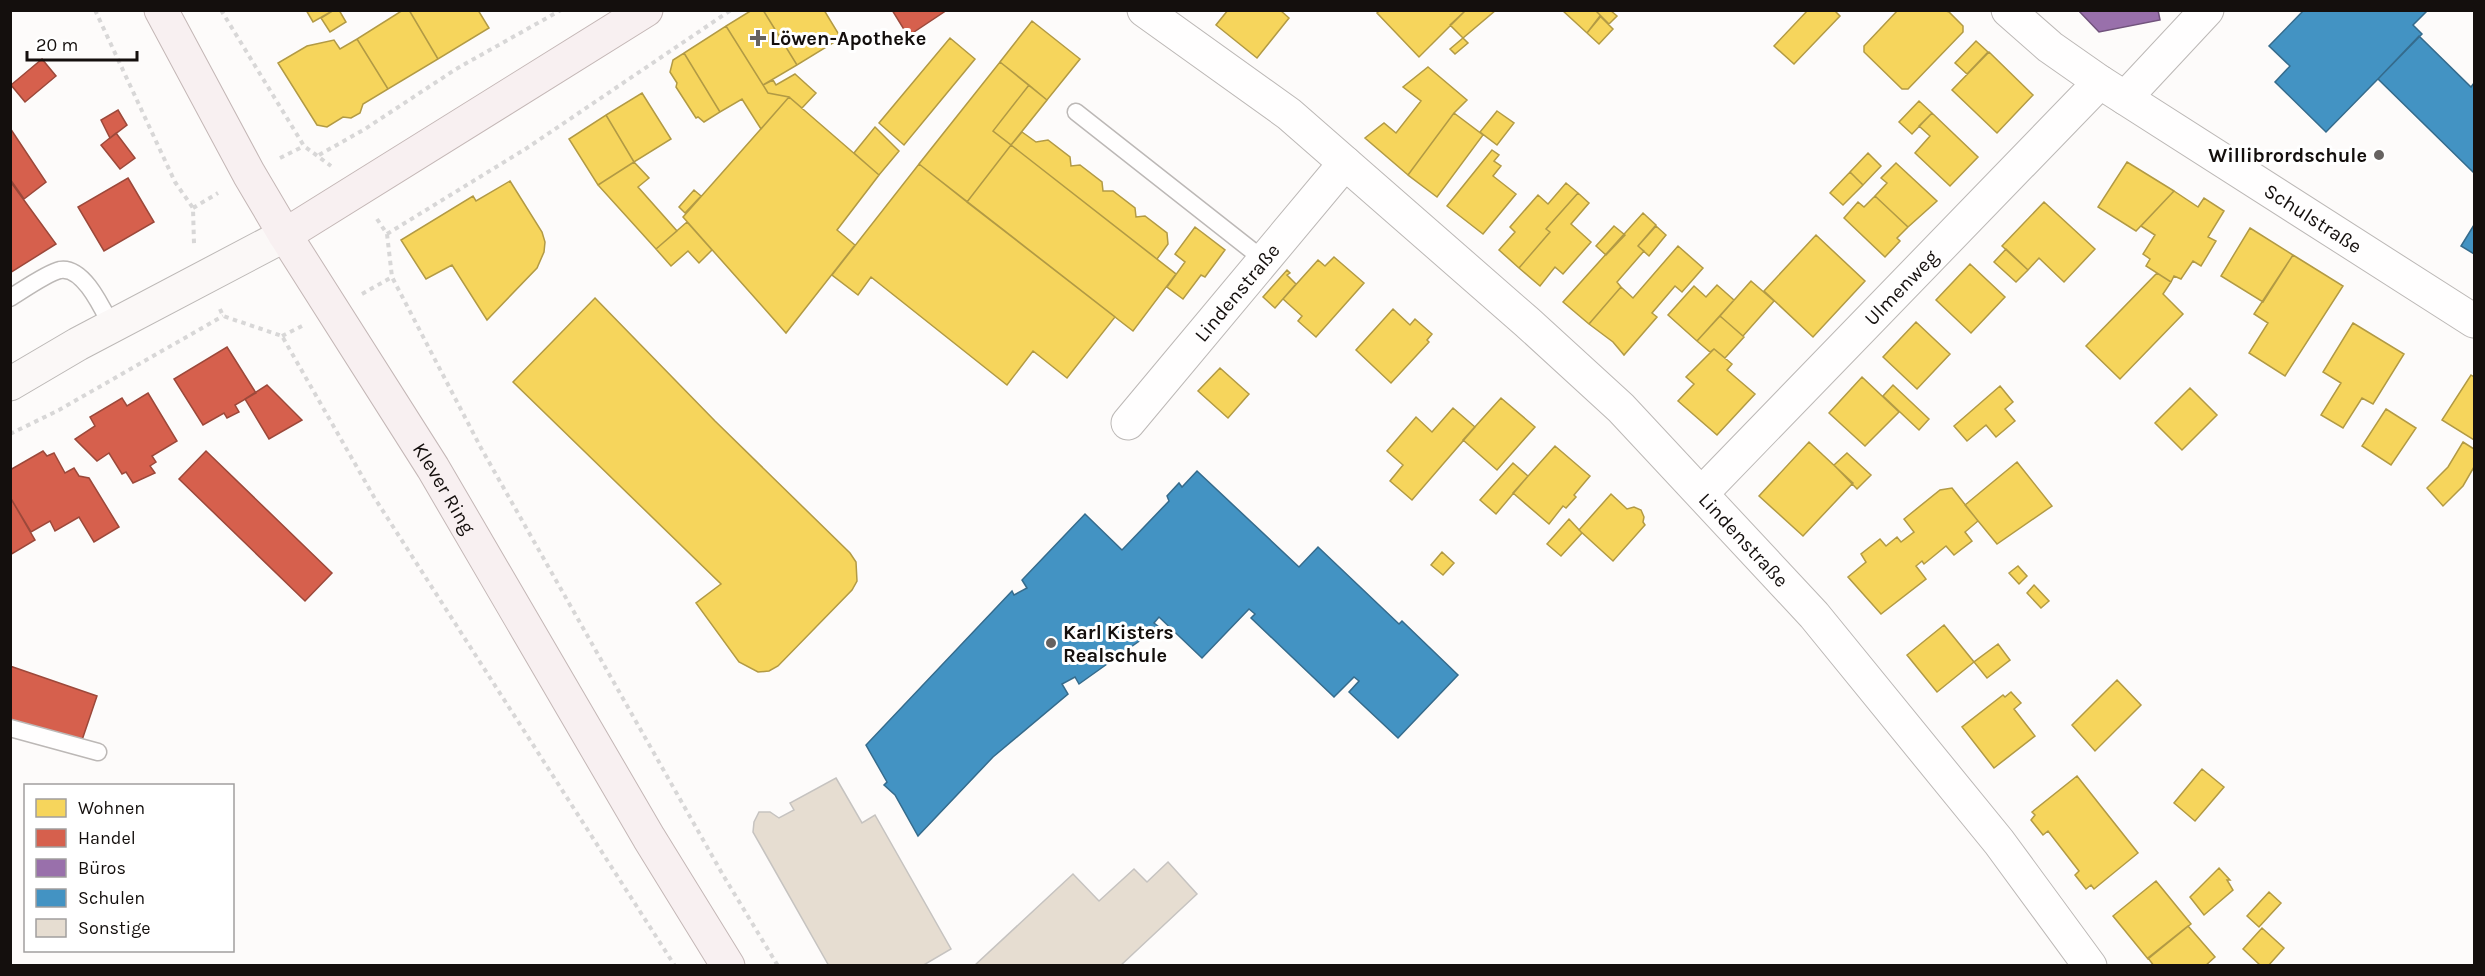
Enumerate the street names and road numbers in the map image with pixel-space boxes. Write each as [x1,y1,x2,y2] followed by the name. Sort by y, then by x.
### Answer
[2260,179,2366,258] street label: Schulstraße
[1190,239,1284,346] street label: Lindenstraße
[1859,245,1943,330] street label: Ulmenweg
[408,438,480,538] street label: Klever Ring
[1694,488,1793,592] street label: Lindenstraße

